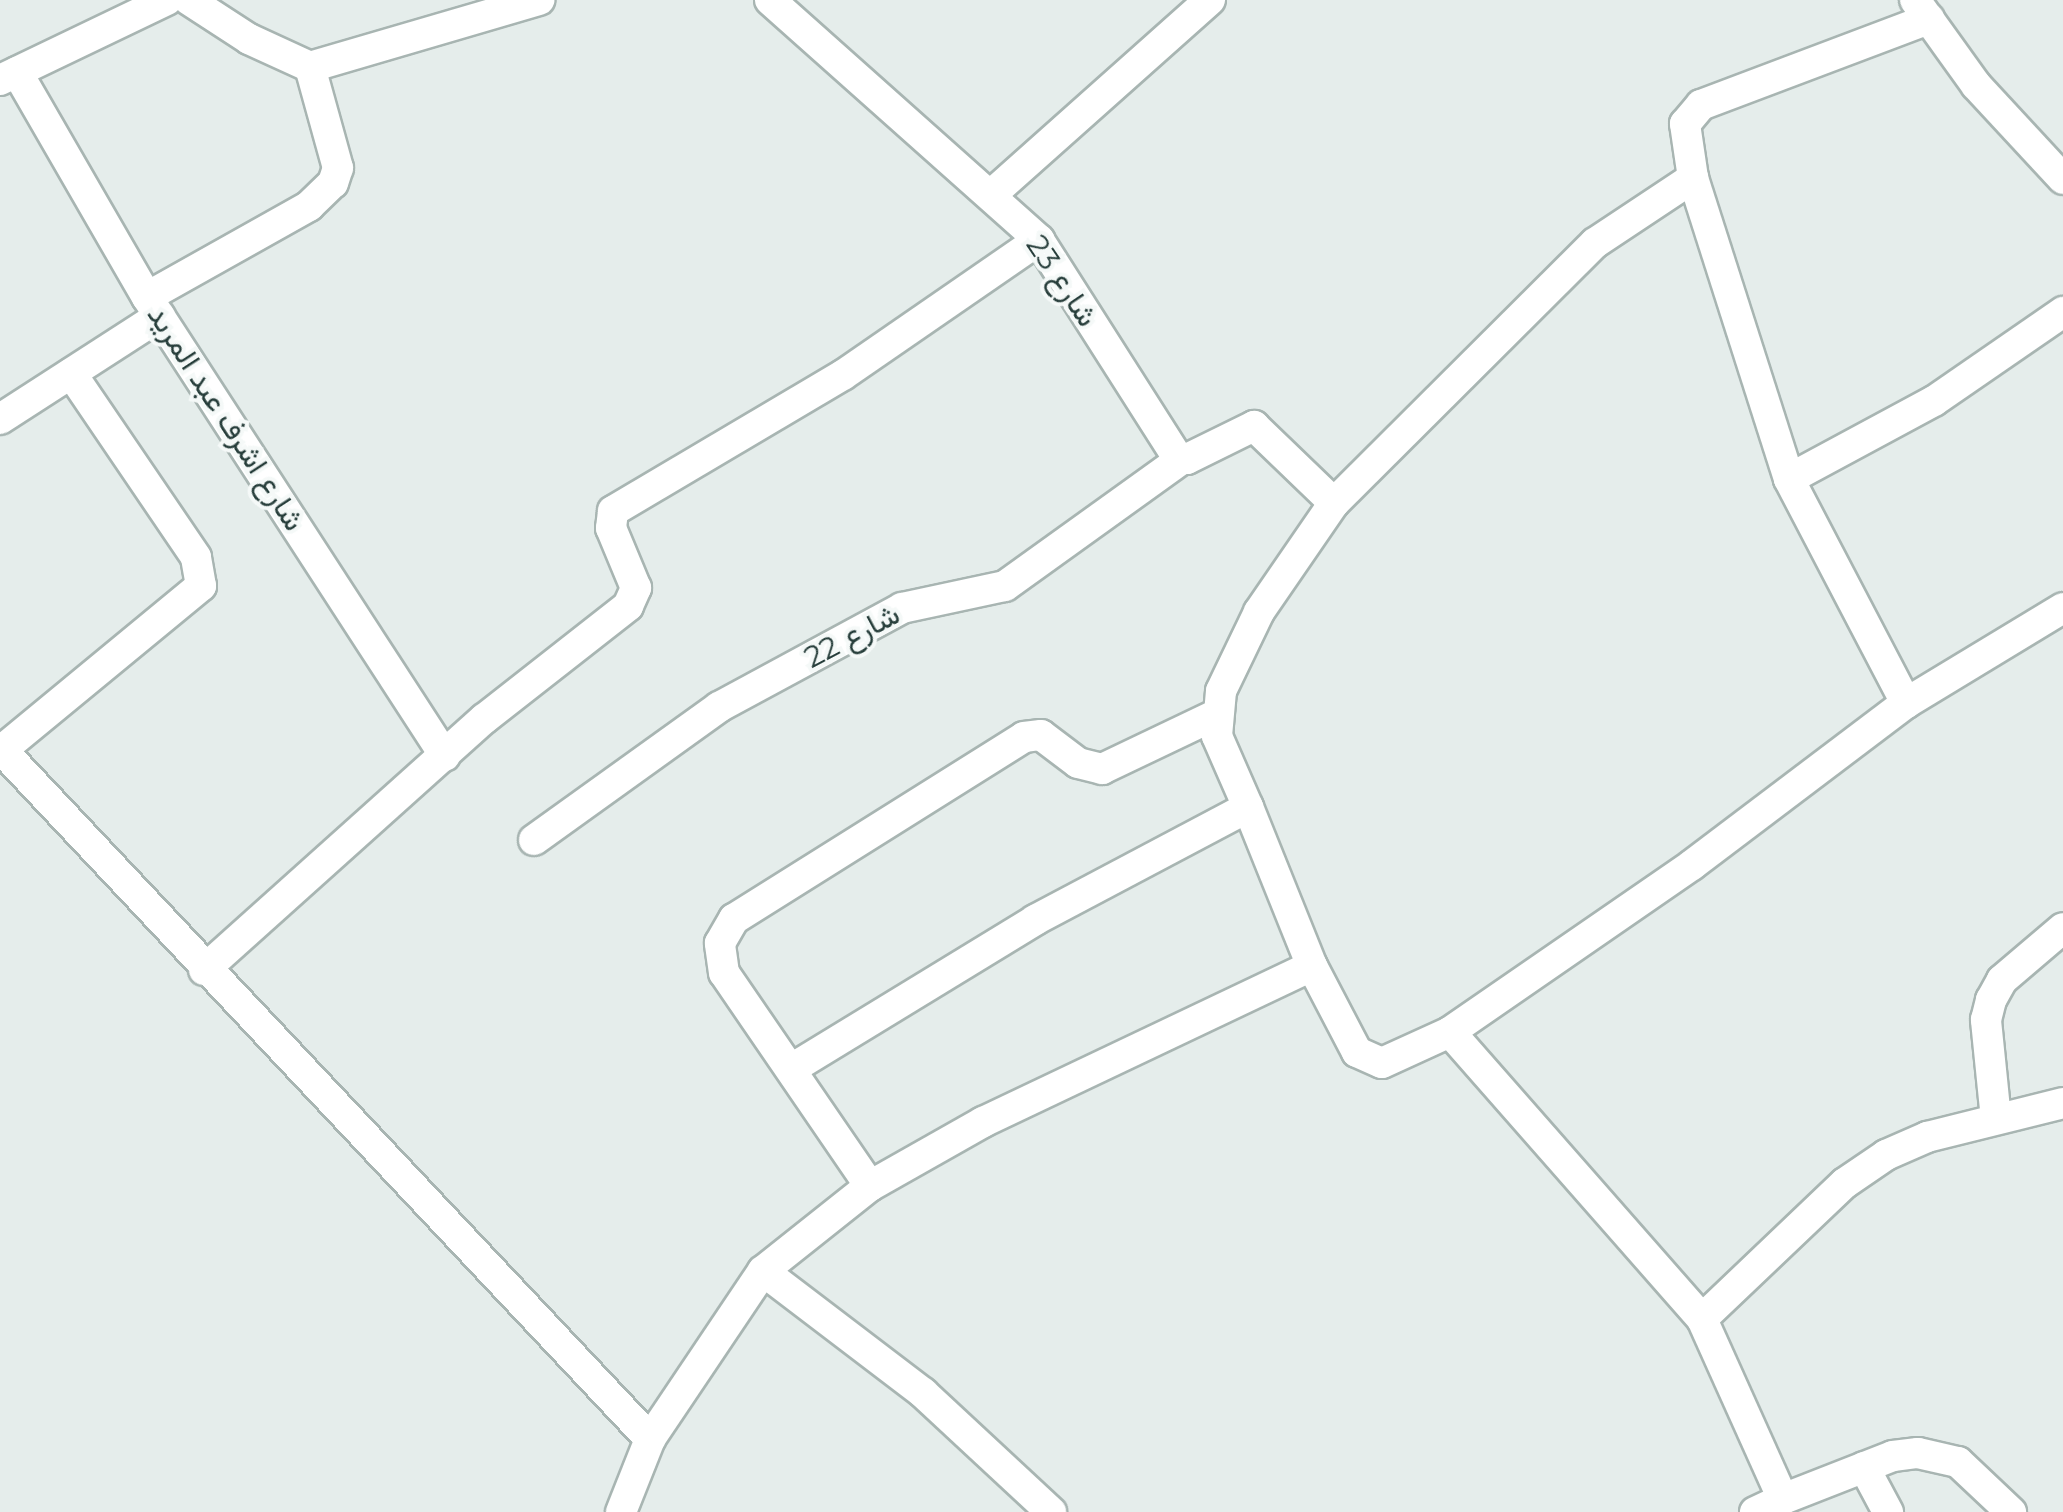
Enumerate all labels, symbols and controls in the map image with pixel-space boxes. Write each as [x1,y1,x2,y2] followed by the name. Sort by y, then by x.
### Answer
[1019,229,1105,333] street label: شارع 23
[140,298,312,538] street label: شارع اشرف عبد المريد
[798,596,906,676] street label: شارع 22

